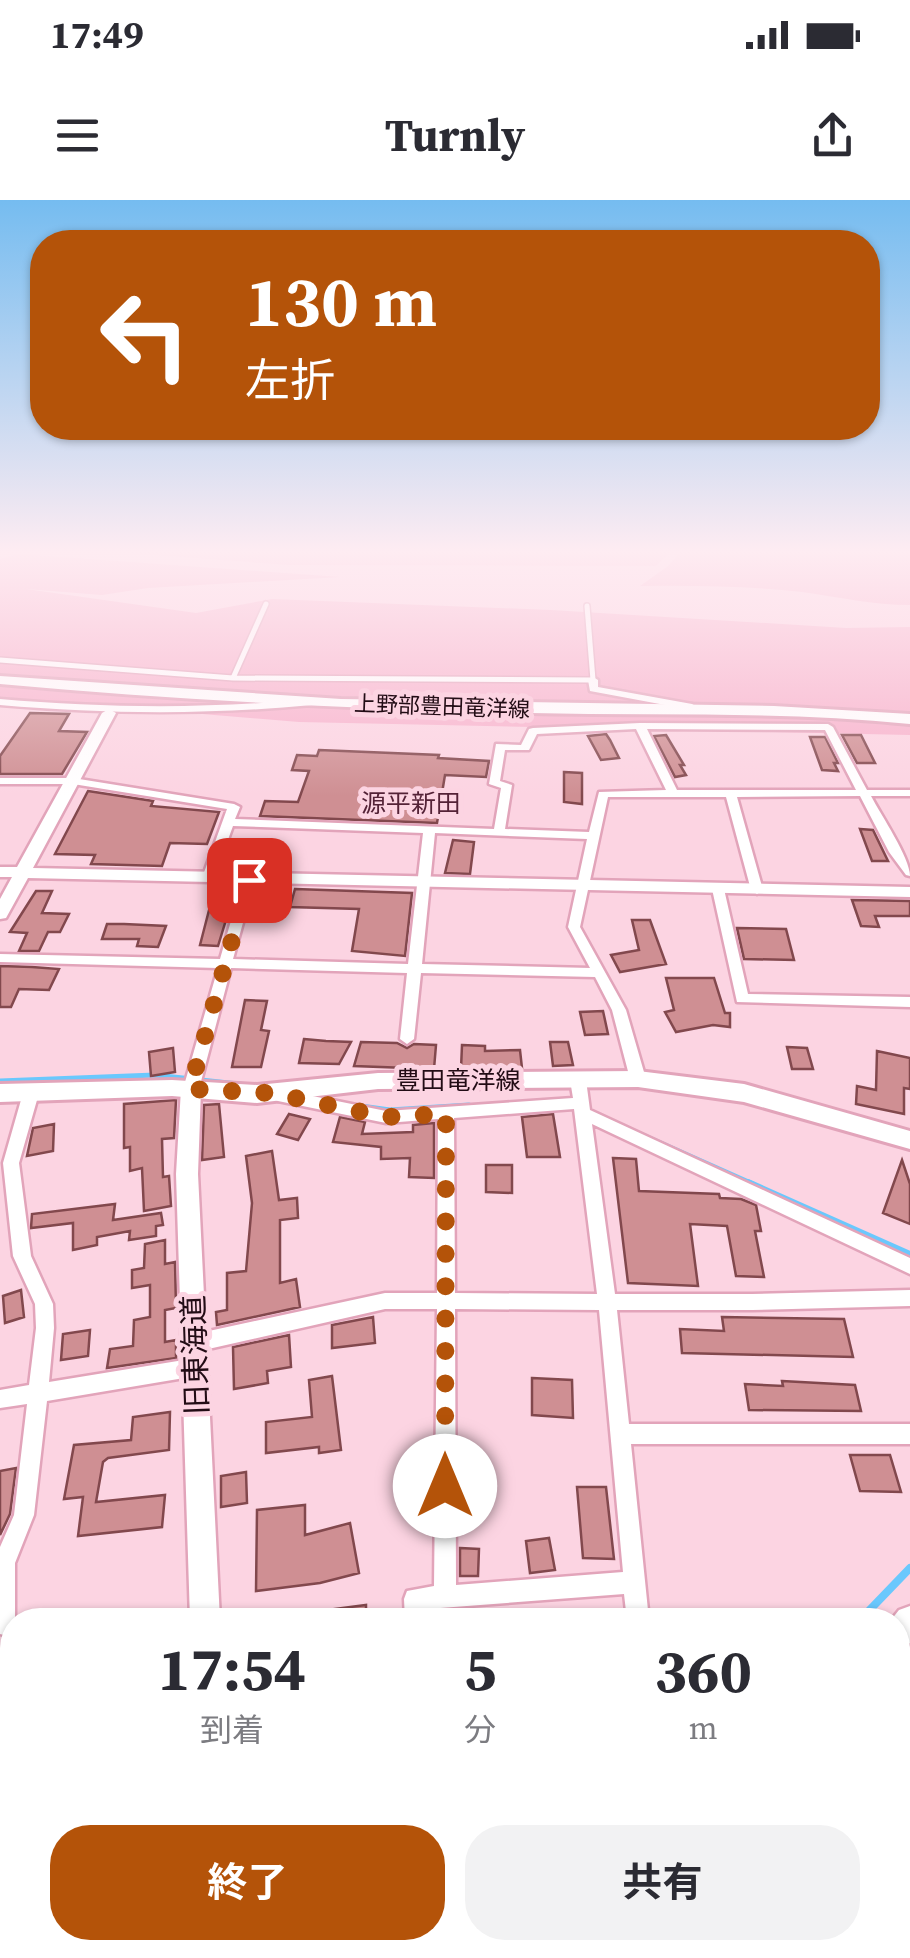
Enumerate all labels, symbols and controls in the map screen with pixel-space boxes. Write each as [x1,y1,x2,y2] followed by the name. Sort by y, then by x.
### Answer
[50,9,144,61] text: 17:49
[385,104,525,166] text: Turnly
[50,108,105,163] icon: menu
[805,108,860,163] icon: share
[245,253,437,349] text: 130 m
[80,270,210,400] icon: left
[245,349,335,411] text: 左折
[354,688,530,724] street label: 上野部豊田竜洋線
[361,786,461,820] district label: 源平新田
[207,838,292,923] pin
[222,853,277,908] icon: arrive
[395,1063,521,1097] street label: 豊田竜洋線
[172,1294,218,1416] street label: 旧東海道
[393,1434,497,1538] position arrow
[158,1628,306,1710] text: 17:54
[464,1628,497,1710] text: 5
[654,1630,752,1712] text: 360
[689,1706,718,1750] text: m
[200,1708,264,1752] text: 到着
[464,1708,496,1752] text: 分
[50,1825,445,1940] button: 終了
[465,1825,860,1940] button: 共有

